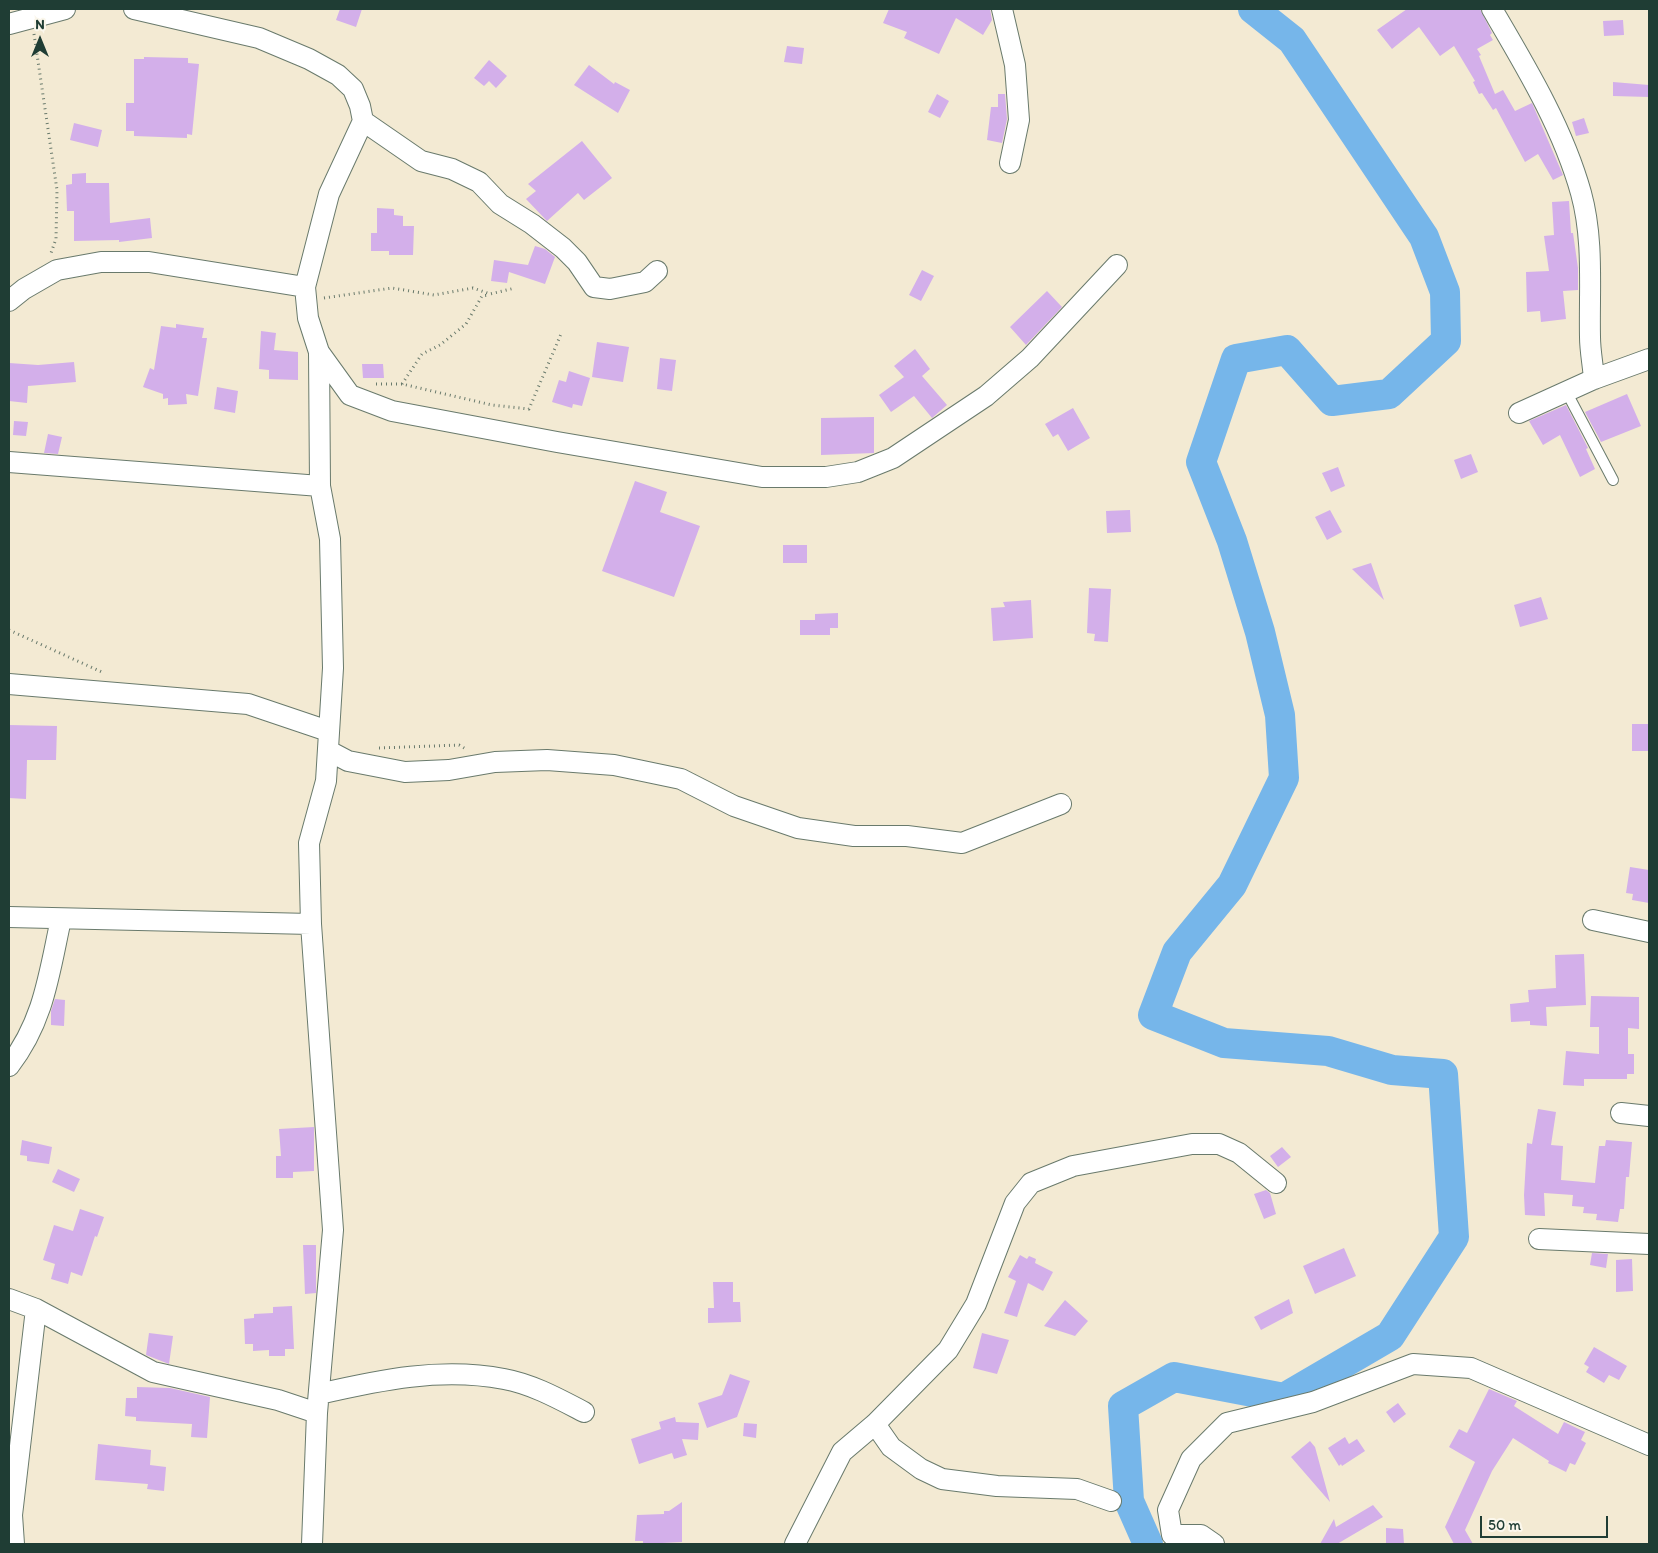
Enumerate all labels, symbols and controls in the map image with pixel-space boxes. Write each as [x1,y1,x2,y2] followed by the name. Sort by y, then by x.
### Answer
[15,15,65,65] north arrow
[35,16,45,33] text: N
[1483,1506,1610,1538] scale bar
[1488,1516,1521,1534] text: 50 m

